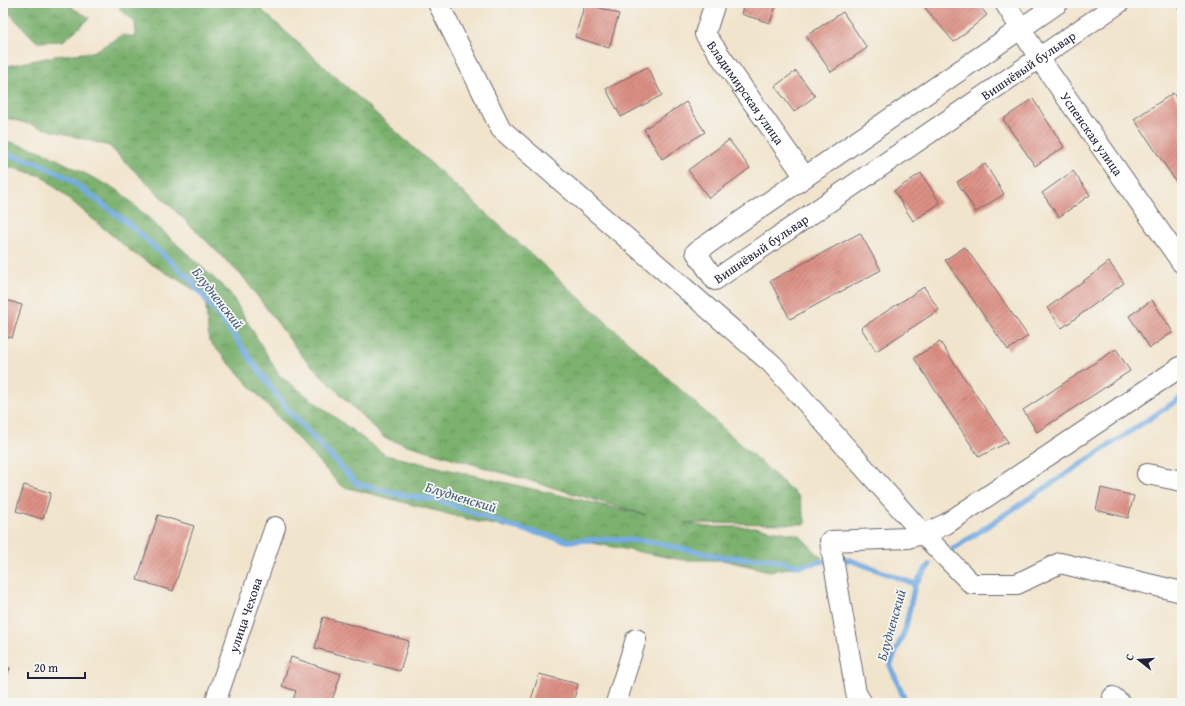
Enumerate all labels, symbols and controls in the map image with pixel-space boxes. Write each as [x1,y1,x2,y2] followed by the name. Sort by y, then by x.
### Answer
[977,26,1079,104] street label: Вишнёвый бульвар
[703,37,789,149] street label: Владимирская улица
[1056,88,1128,180] street label: Успенская улица
[710,209,812,288] street label: Вишнёвый бульвар
[187,263,249,333] water label: Блудненский
[423,477,499,517] water label: Блудненский
[223,574,267,656] street label: улица Чехова
[871,587,911,663] water label: Блудненский
[1119,640,1159,680] north arrow
[1121,652,1138,662] text: С
[28,654,85,680] scale bar
[34,659,58,676] text: 20 m

